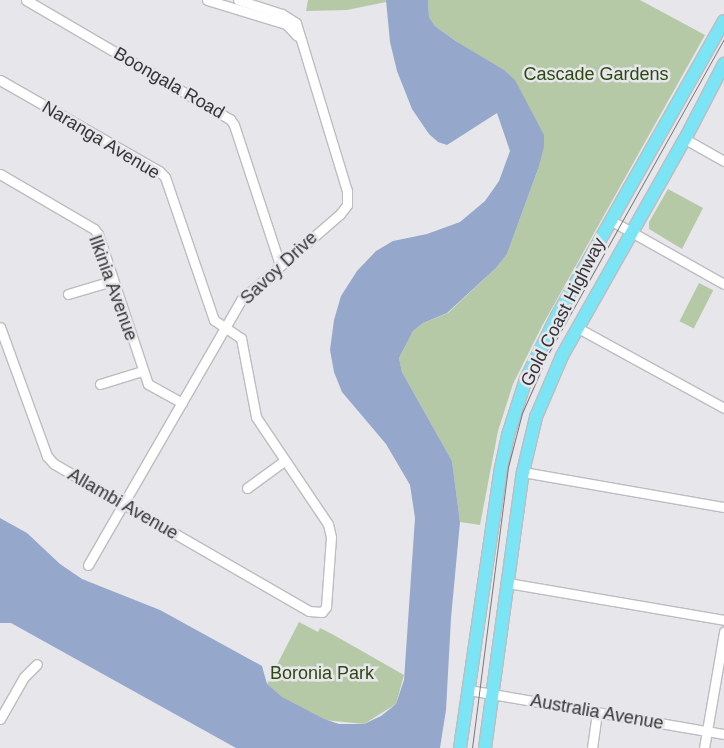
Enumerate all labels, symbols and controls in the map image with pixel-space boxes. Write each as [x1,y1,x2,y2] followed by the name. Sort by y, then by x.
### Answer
[110,43,228,123] street label: Boongala Road
[523,63,669,85] park label: Cascade Gardens
[38,96,164,184] street label: Naranga Avenue
[236,227,322,309] street label: Savoy Drive
[84,232,142,344] street label: Ilkinia Avenue
[516,234,610,390] street label: Gold Coast Highway
[64,463,182,545] street label: Allambi Avenue
[270,662,374,684] park label: Boronia Park
[528,690,666,734] street label: Australia Avenue

